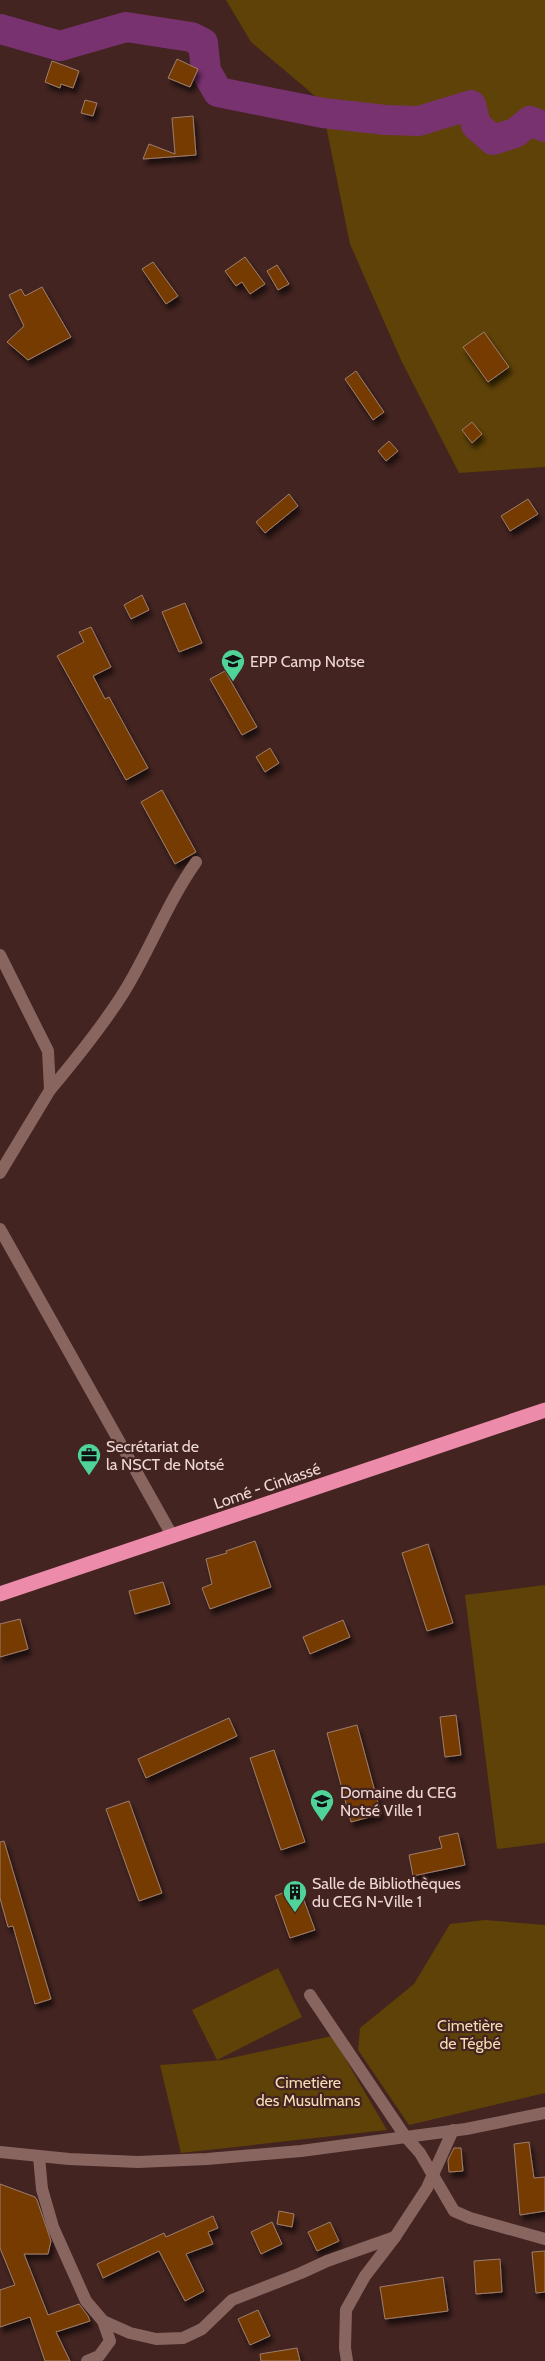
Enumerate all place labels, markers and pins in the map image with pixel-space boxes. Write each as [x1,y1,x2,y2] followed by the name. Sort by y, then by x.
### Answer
[220,648,246,682] school or university icon: EPP Camp Notse
[250,652,365,671] place label: EPP Camp Notse
[106,1437,224,1474] place label: Secrétariat de la NSCT de Notsé
[76,1442,102,1476] office icon: Secrétariat de la NSCT de Notsé
[340,1783,456,1820] place label: Domaine du CEG Notsé Ville 1
[309,1788,335,1822] school or university icon: Domaine du CEG Notsé Ville 1
[312,1874,461,1911] place label: Salle de Bibliothèques du CEG N-Ville 1
[282,1879,308,1913] building icon: Salle de Bibliothèques du CEG N-Ville 1

